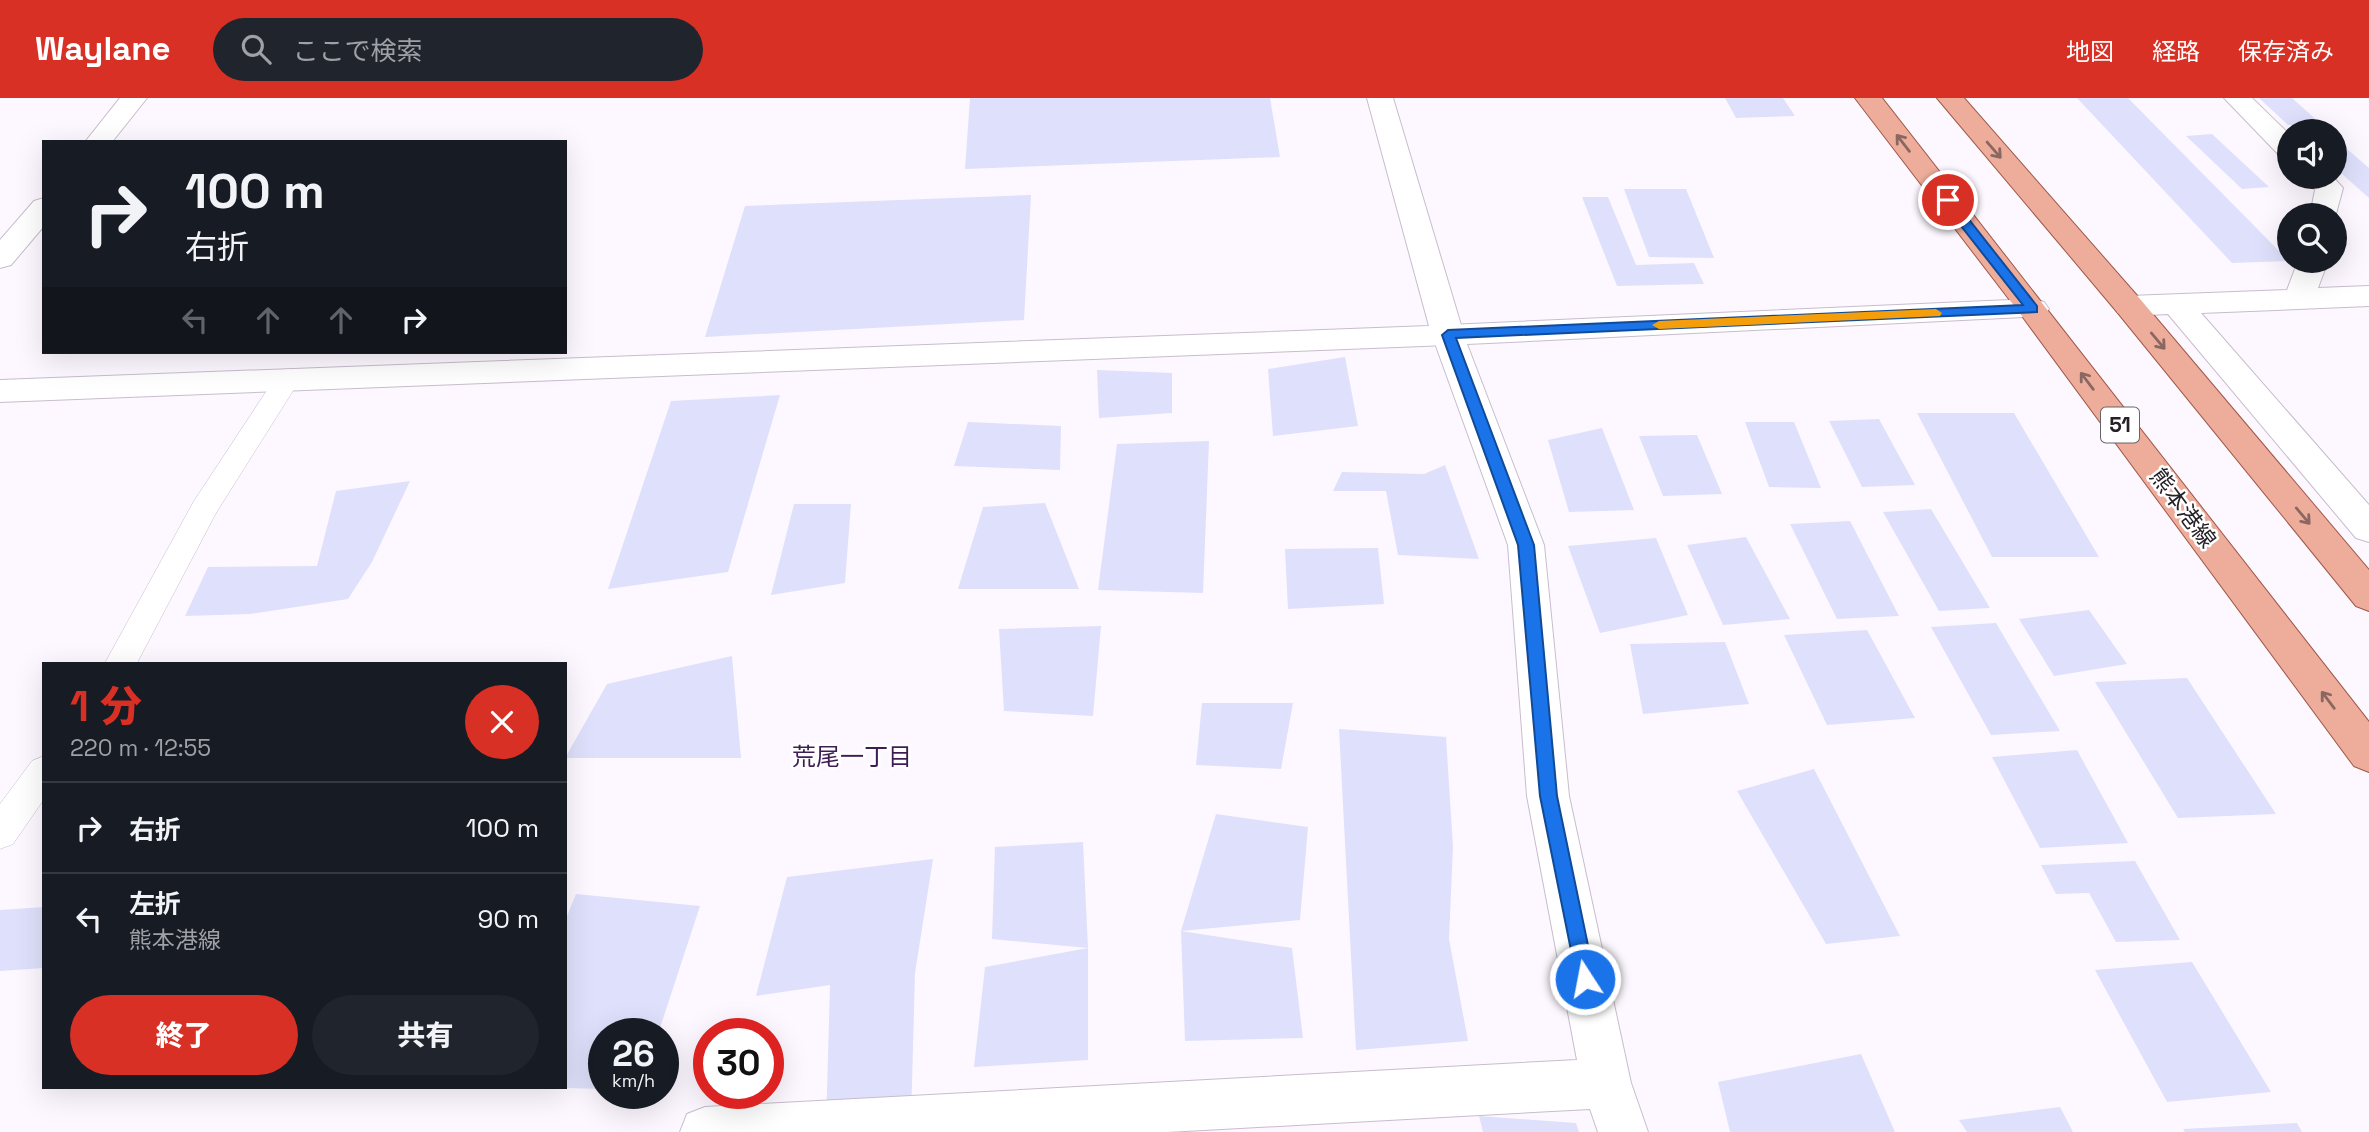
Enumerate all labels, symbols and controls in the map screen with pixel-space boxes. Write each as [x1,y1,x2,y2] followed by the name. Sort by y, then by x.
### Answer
[213,18,703,81] search box
[35,28,171,70] text: Waylane
[237,30,275,68] icon: search
[293,34,423,68] text: ここで検索
[2066,36,2114,67] text: 地図
[2152,36,2200,67] text: 経路
[2238,36,2334,67] text: 保存済み
[2277,119,2347,273] map controls
[2277,119,2347,189] button: sound
[1896,134,1911,153] one-way arrow
[1986,140,2002,158] one-way arrow
[185,160,325,222] text: 100 m
[70,168,161,259] icon: right
[1918,170,1978,230] pin
[1929,181,1967,219] icon: arrive
[2277,203,2347,273] button: search
[185,227,249,267] text: 右折
[176,301,214,339] icon: left
[249,301,287,339] icon: ahead
[322,301,360,339] icon: ahead
[395,301,433,339] icon: right
[2150,332,2166,350] one-way arrow
[2080,372,2095,391] one-way arrow
[2101,408,2139,442] road number: 51
[2143,462,2223,554] street label: 熊本港線
[2296,507,2311,525] one-way arrow
[70,680,142,733] text: 1 分
[465,685,539,759] button: close
[2320,691,2335,709] one-way arrow
[70,733,211,763] text: 220 m · 12:55
[792,741,912,772] district label: 荒尾一丁目
[70,809,108,847] icon: right
[466,811,539,845] text: 100 m
[129,813,181,847] text: 右折
[129,887,181,921] text: 左折
[70,900,108,938] icon: left
[477,902,539,936] text: 90 m
[129,925,221,955] text: 熊本港線
[1548,942,1622,1016] position arrow
[70,995,298,1075] button: 終了
[312,995,539,1075] button: 共有
[693,1018,784,1109] speed limit sign: 30
[612,1032,655,1076] text: 26
[612,1069,655,1092] text: km/h

